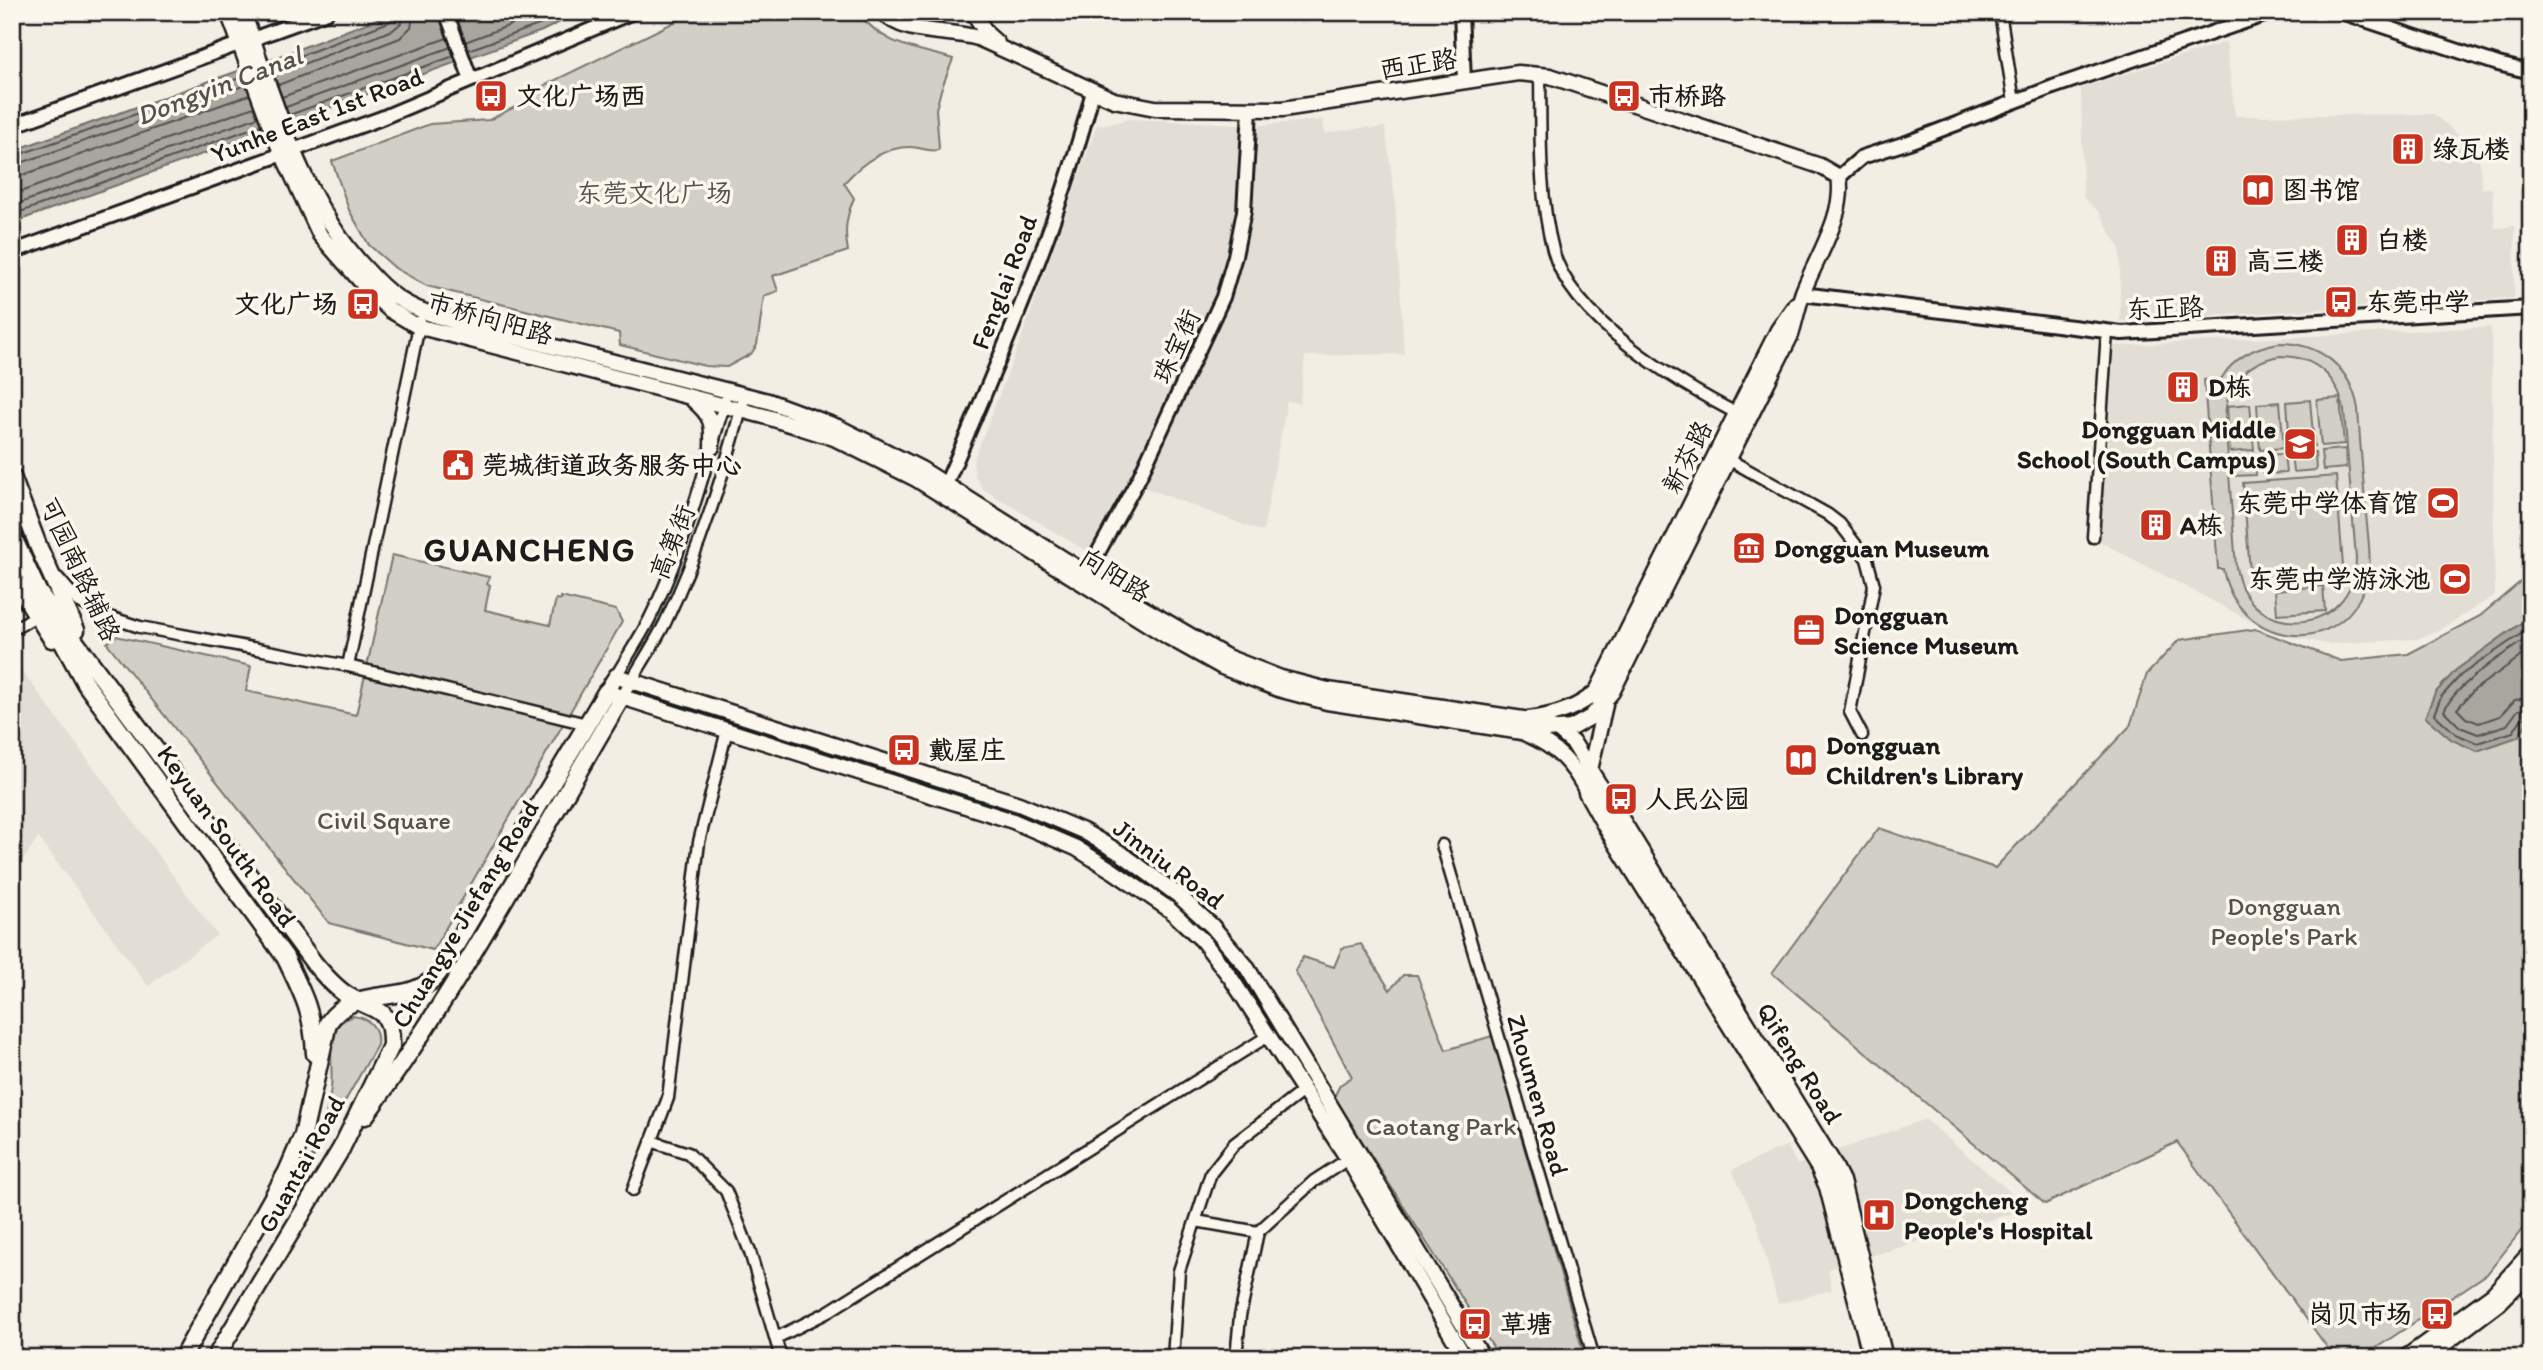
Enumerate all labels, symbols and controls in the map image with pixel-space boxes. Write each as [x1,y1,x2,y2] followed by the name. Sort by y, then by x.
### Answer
[131,37,309,132] water label: Dongyin Canal
[1377,42,1459,86] street label: 西正路
[206,60,428,170] street label: Yunhe East 1st Road
[472,77,510,115] bus stop icon: 文化广场西
[1605,77,1643,115] bus stop icon: 市桥路
[516,80,646,112] place label: 文化广场西
[1648,80,1726,112] place label: 市桥路
[2389,130,2427,168] building icon: 绿瓦楼
[2432,133,2510,165] place label: 绿瓦楼
[2239,171,2277,209] library icon: 图书馆
[2282,174,2360,206] place label: 图书馆
[576,177,732,209] park label: 东莞文化广场
[964,210,1045,354] street label: Fenglai Road
[2333,221,2371,259] building icon: 白楼
[2376,224,2428,256] place label: 白楼
[2202,242,2240,280] building icon: 高三楼
[2246,245,2324,277] place label: 高三楼
[2322,283,2360,321] bus stop icon: 东莞中学
[344,285,382,323] bus stop icon: 文化广场
[423,285,557,351] street label: 市桥向阳路
[2366,286,2470,318] place label: 东莞中学
[234,288,338,320] place label: 文化广场
[2125,291,2205,325] street label: 东正路
[1145,304,1207,388] street label: 珠宝街
[2164,368,2202,406] building icon: D栋
[2208,371,2251,403] place label: D栋
[2017,413,2276,475] place label: Dongguan Middle School (South Campus)
[1655,415,1719,499] street label: 新芬路
[2281,425,2319,463] school or university icon: Dongguan Middle School (South Campus)
[439,446,477,484] public building icon: 莞城街道政务服务中心
[482,449,742,481] place label: 莞城街道政务服务中心
[2424,484,2462,522] sports icon: 东莞中学体育馆
[2236,487,2418,519] place label: 东莞中学体育馆
[33,492,127,646] street label: 可园南路辅路
[643,500,701,584] street label: 高第街
[2137,506,2175,544] building icon: A栋
[2179,509,2223,541] place label: A栋
[1730,529,1768,567] museum icon: Dongguan Museum
[424,530,636,569] district label: GUANCHENG
[1774,532,1989,564] place label: Dongguan Museum
[1073,541,1157,609] street label: 向阳路
[2436,560,2474,598] sports icon: 东莞中学游泳池
[2248,563,2430,595] place label: 东莞中学游泳池
[1834,599,2019,661] place label: Dongguan Science Museum
[1790,611,1828,649] office icon: Dongguan Science Museum
[1826,729,2024,791] place label: Dongguan Children's Library
[885,731,923,769] bus stop icon: 戴屋庄
[928,734,1006,766] place label: 戴屋庄
[150,739,304,933] street label: Keyuan South Road
[1782,741,1820,779] library icon: Dongguan Children's Library
[1602,780,1640,818] bus stop icon: 人民公园
[1646,783,1750,815] place label: 人民公园
[384,794,546,1034] street label: Chuangye Jiefang Road
[317,804,451,836] park label: Civil Square
[1107,812,1231,917] street label: Jinniu Road
[2211,890,2357,952] park label: Dongguan People's Park
[1750,996,1850,1130] street label: Qifeng Road
[1500,1011,1576,1180] street label: Zhoumen Road
[250,1089,352,1238] street label: Guantai Road
[1366,1110,1516,1142] park label: Caotang Park
[1904,1184,2093,1246] place label: Dongcheng People's Hospital
[1860,1196,1898,1234] hospital icon: Dongcheng People's Hospital
[2418,1295,2456,1333] bus stop icon: 岗贝市场
[2308,1298,2412,1330] place label: 岗贝市场
[1456,1305,1494,1343] bus stop icon: 草塘
[1500,1308,1552,1340] place label: 草塘

